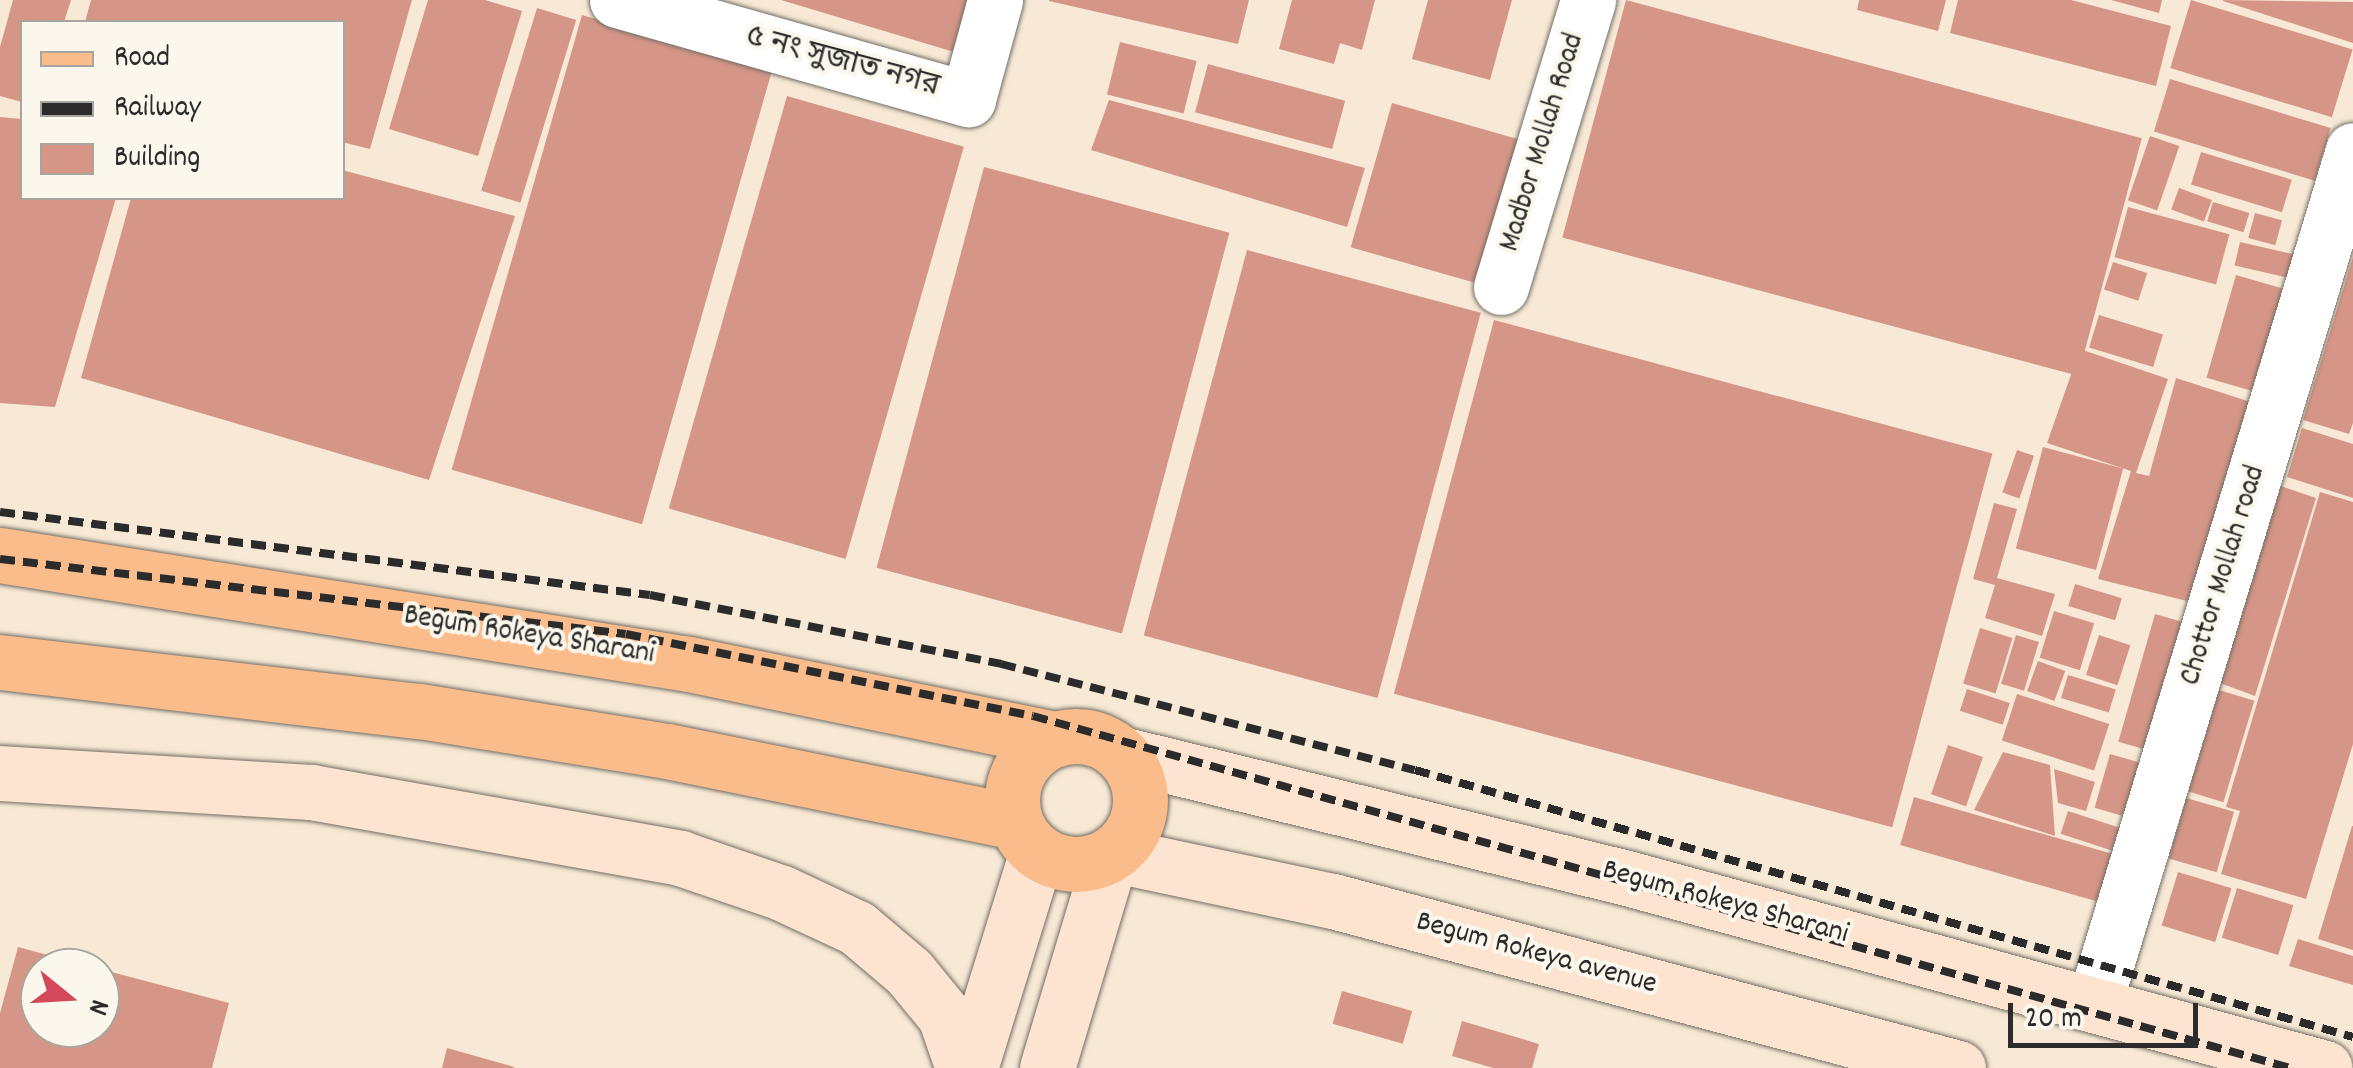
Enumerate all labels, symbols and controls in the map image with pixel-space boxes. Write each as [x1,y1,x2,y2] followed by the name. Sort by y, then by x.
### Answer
[20,20,345,200] legend
[741,21,943,107] street label: ৫ নং সুজাত নগর
[1494,30,1594,256] street label: Madbor Mollah Road
[114,38,170,81] text: Road
[114,88,201,131] text: Railway
[114,138,200,181] text: Building
[2174,462,2276,690] street label: Chottor Mollah road
[401,599,657,675] street label: Begum Rokeya Sharani
[1598,854,1852,954] street label: Begum Rokeya Sharani
[1412,906,1660,1004] street label: Begum Rokeya avenue
[20,948,120,1048] north arrow
[2013,983,2203,1045] scale bar
[75,994,118,1019] text: N
[2025,999,2082,1042] text: 20 m

